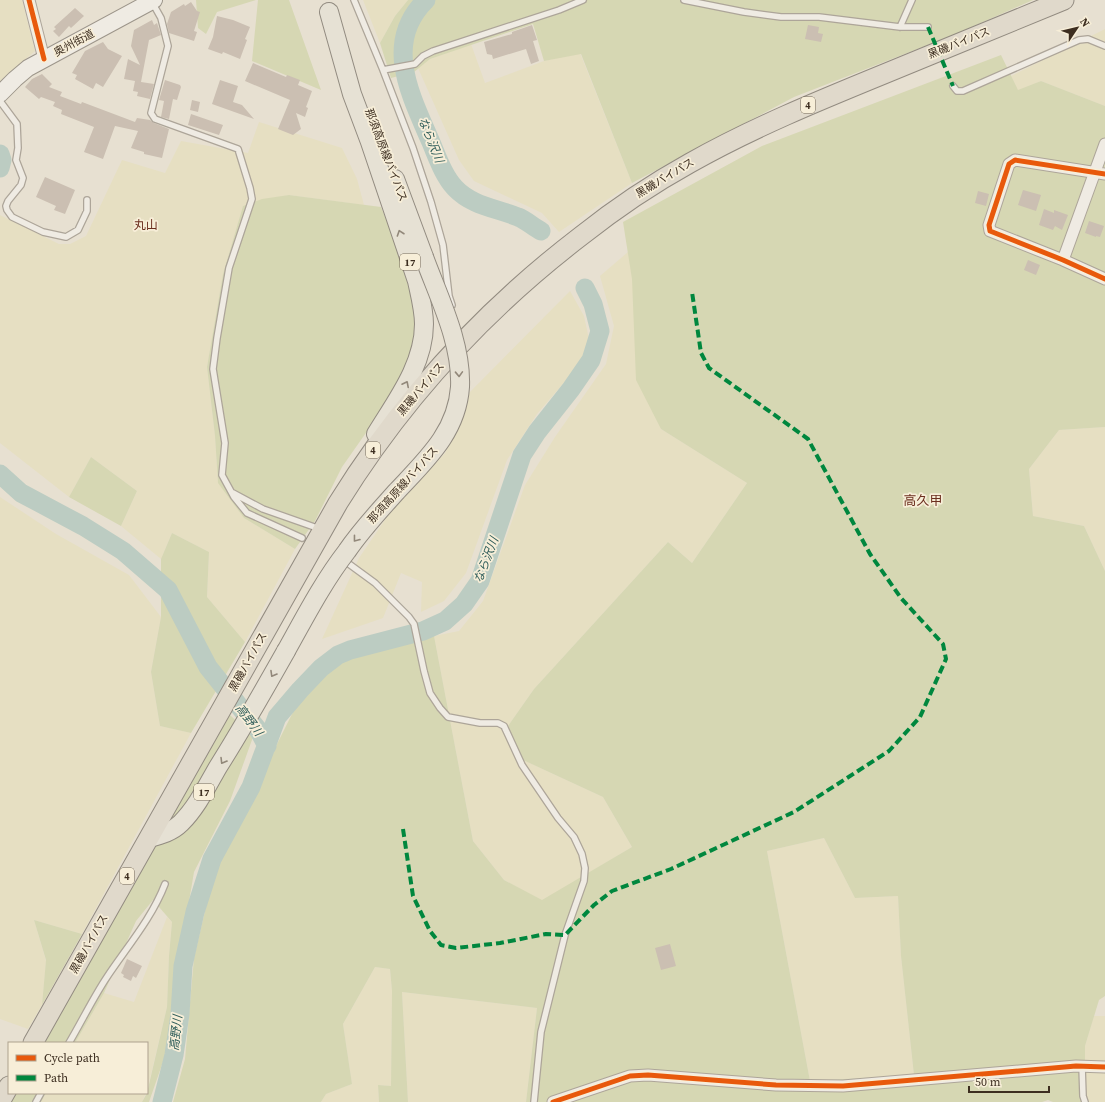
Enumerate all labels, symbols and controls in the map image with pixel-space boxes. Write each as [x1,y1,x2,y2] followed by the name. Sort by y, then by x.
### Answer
[1057,8,1097,48] north arrow
[1076,15,1093,30] text: N
[926,24,992,62] street label: 黒磯バイパス
[51,26,97,60] street label: 奥州街道
[801,97,815,113] road number: 4
[361,106,411,204] street label: 那須高原線バイパス
[415,115,448,167] water label: なら沢川
[633,155,697,201] street label: 黒磯バイパス
[134,217,158,233] district label: 丸山
[397,229,405,236] one-way arrow
[400,254,420,270] road number: 17
[394,359,448,419] street label: 黒磯バイパス
[455,371,464,377] one-way arrow
[401,381,409,388] one-way arrow
[366,442,380,458] road number: 4
[364,443,442,527] street label: 那須高原線バイパス
[903,492,943,509] district label: 高久甲
[470,533,503,585] water label: なら沢川
[354,534,361,541] one-way arrow
[225,630,271,694] street label: 黒磯バイパス
[270,670,277,677] one-way arrow
[232,701,267,741] water label: 高野川
[220,757,227,764] one-way arrow
[194,784,214,800] road number: 17
[120,868,134,884] road number: 4
[66,912,112,976] street label: 黒磯バイパス
[166,1012,186,1052] water label: 高野川
[8,1042,148,1094] legend
[44,1050,100,1066] text: Cycle path
[969,1068,1049,1094] scale bar
[44,1070,68,1086] text: Path
[975,1074,1001,1090] text: 50 m

